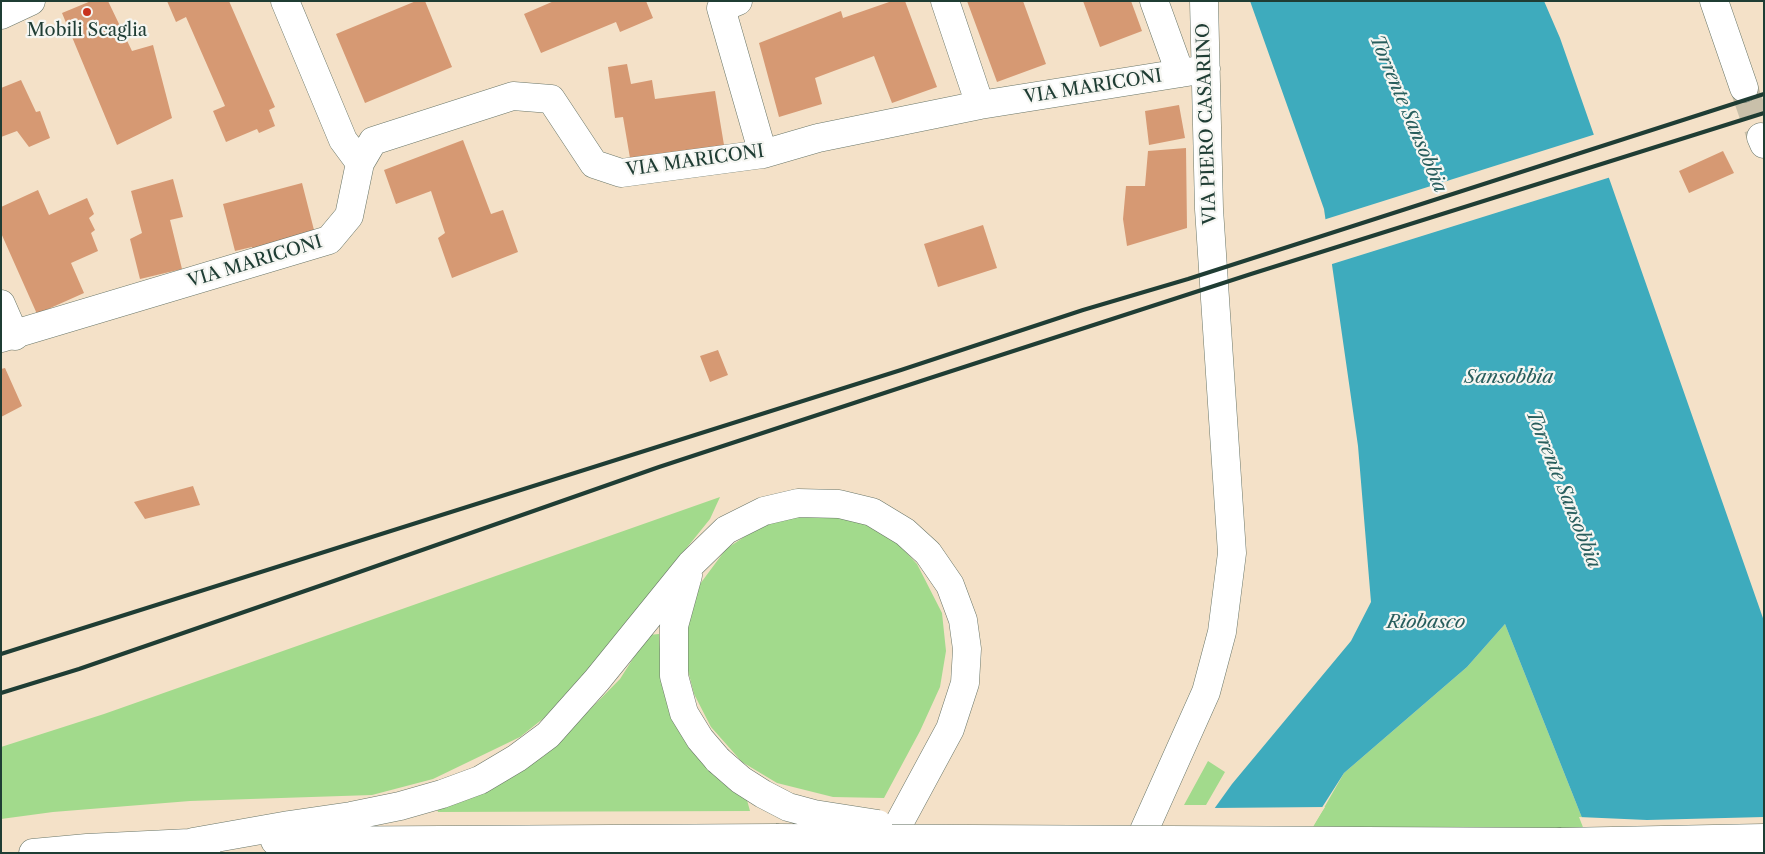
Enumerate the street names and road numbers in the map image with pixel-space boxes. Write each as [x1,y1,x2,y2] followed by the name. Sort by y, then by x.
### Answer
[1193,23,1221,225] street label: VIA PIERO CASARINO
[1022,65,1164,109] street label: VIA MARICONI
[624,141,766,181] street label: VIA MARICONI
[185,231,325,293] street label: VIA MARICONI

